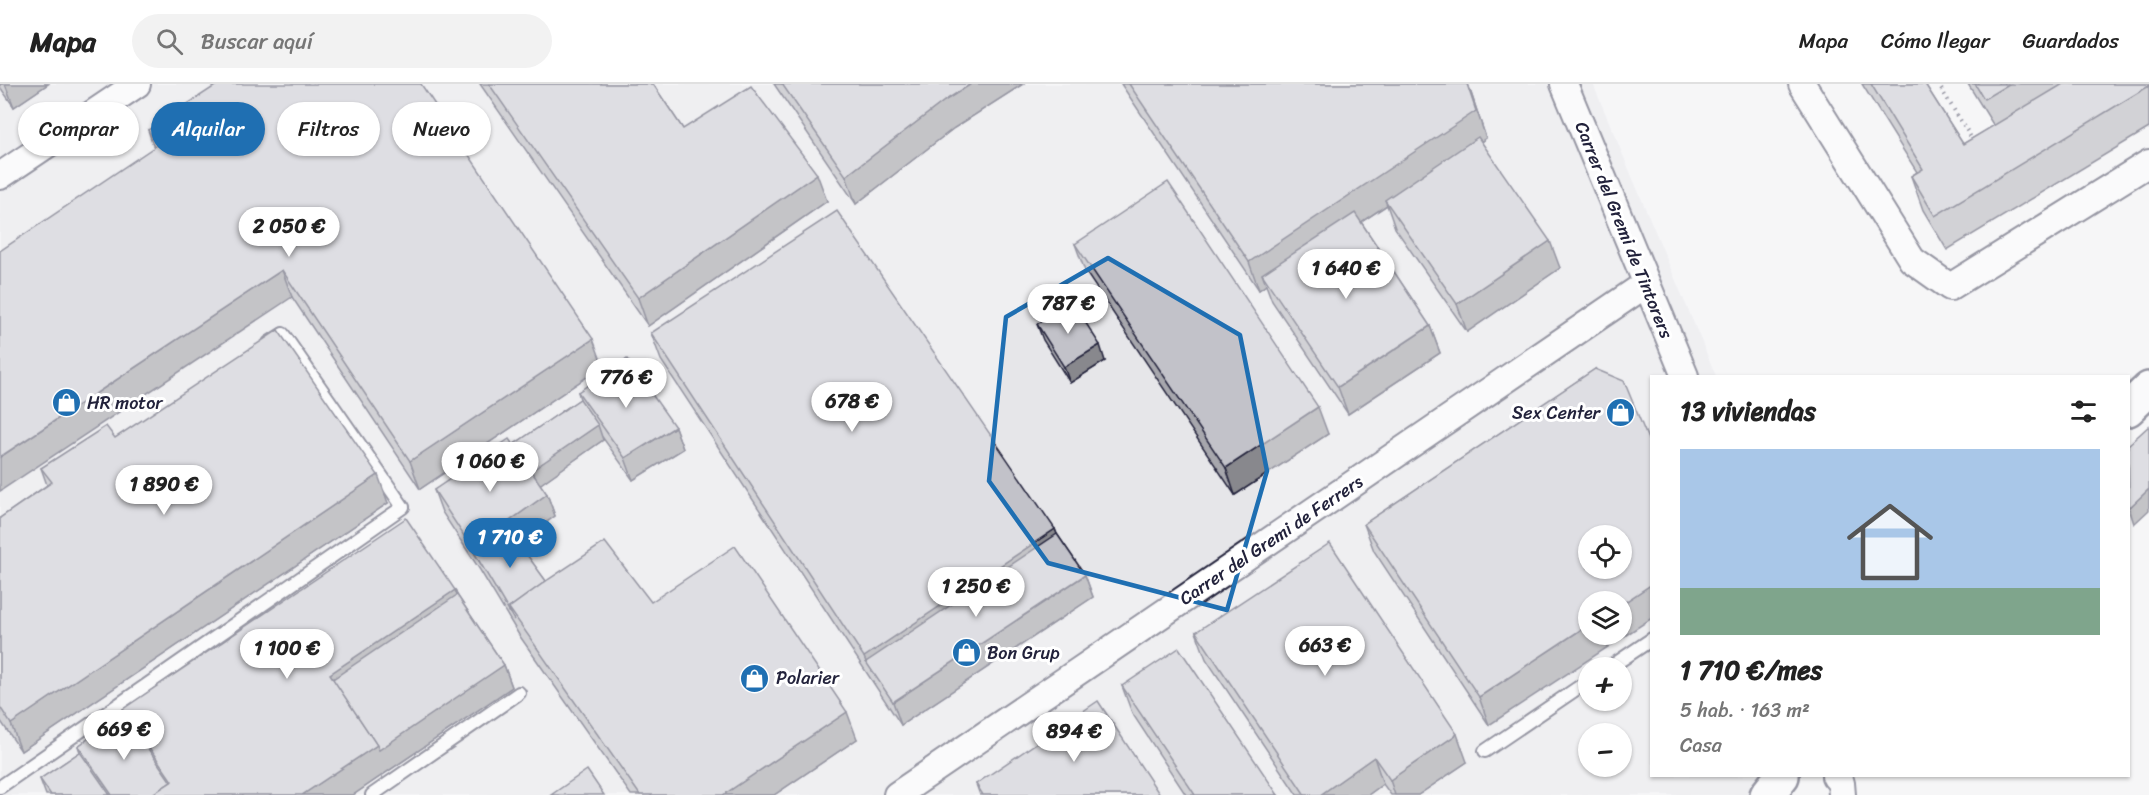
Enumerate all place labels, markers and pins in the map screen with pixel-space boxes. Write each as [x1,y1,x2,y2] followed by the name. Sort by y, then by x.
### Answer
[234,207,344,258] pin: 2 050 €
[1291,249,1401,300] pin: 1 640 €
[1026,284,1110,335] pin: 787 €
[584,358,668,409] pin: 776 €
[810,382,894,433] pin: 678 €
[50,387,82,419] shop icon: HR motor
[87,387,164,419] place label: HR motor
[1512,397,1602,429] place label: Sex Center
[1605,397,1637,429] shop icon: Sex Center
[435,442,545,493] pin: 1 060 €
[109,465,219,516] pin: 1 890 €
[455,518,565,569] pin: 1 710 €
[921,567,1031,618] pin: 1 250 €
[1283,626,1367,677] pin: 663 €
[232,629,342,680] pin: 1 100 €
[950,637,982,669] shop icon: Bon Grup
[987,637,1060,669] place label: Bon Grup
[739,662,771,694] shop icon: Polarier
[776,662,841,694] place label: Polarier
[82,710,166,761] pin: 669 €
[1032,712,1116,763] pin: 894 €

